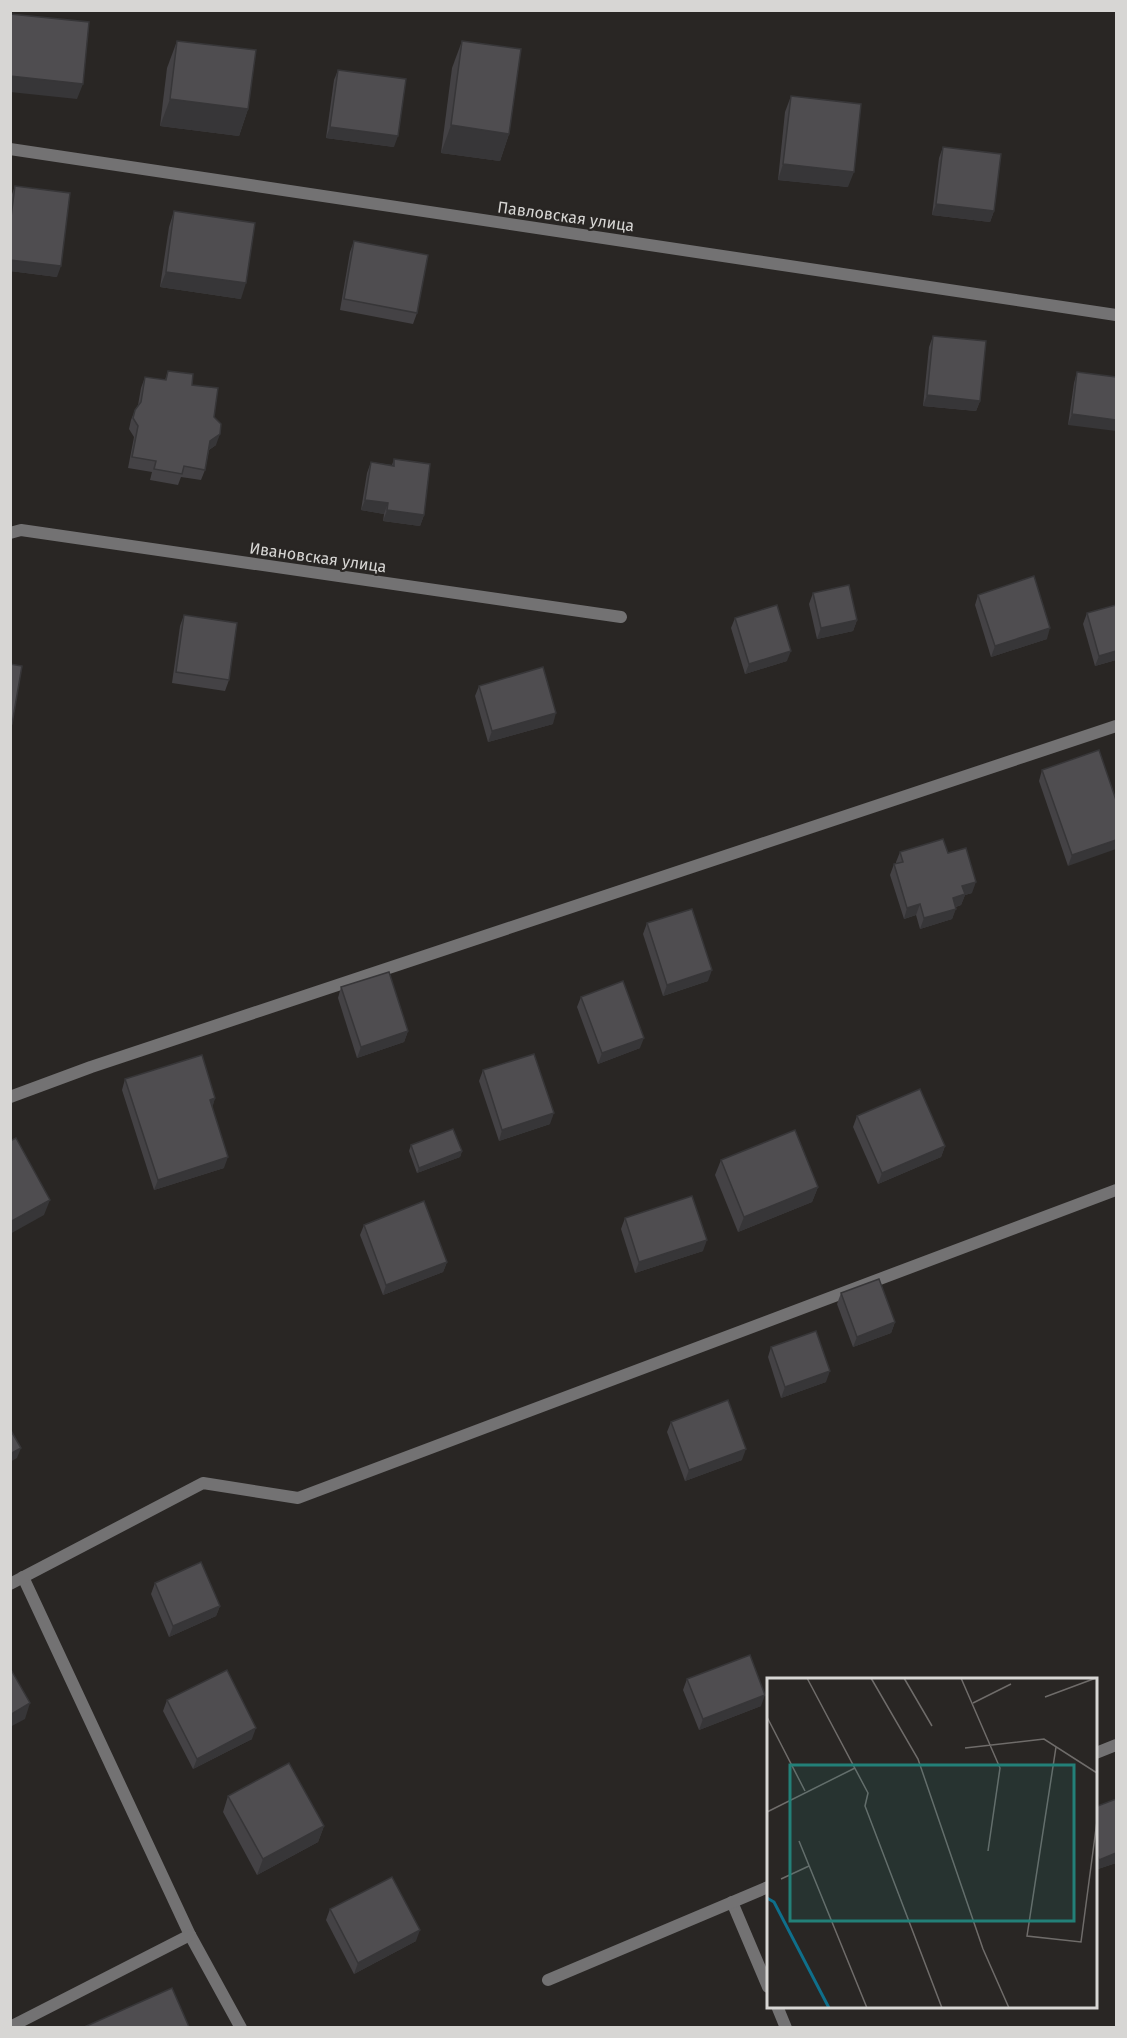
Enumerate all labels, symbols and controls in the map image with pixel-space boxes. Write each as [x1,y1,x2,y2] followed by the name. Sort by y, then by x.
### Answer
[496,197,636,236] street label: Павловская улица
[248,538,388,577] street label: Ивановская улица
[767,1678,1097,2008] inset map

